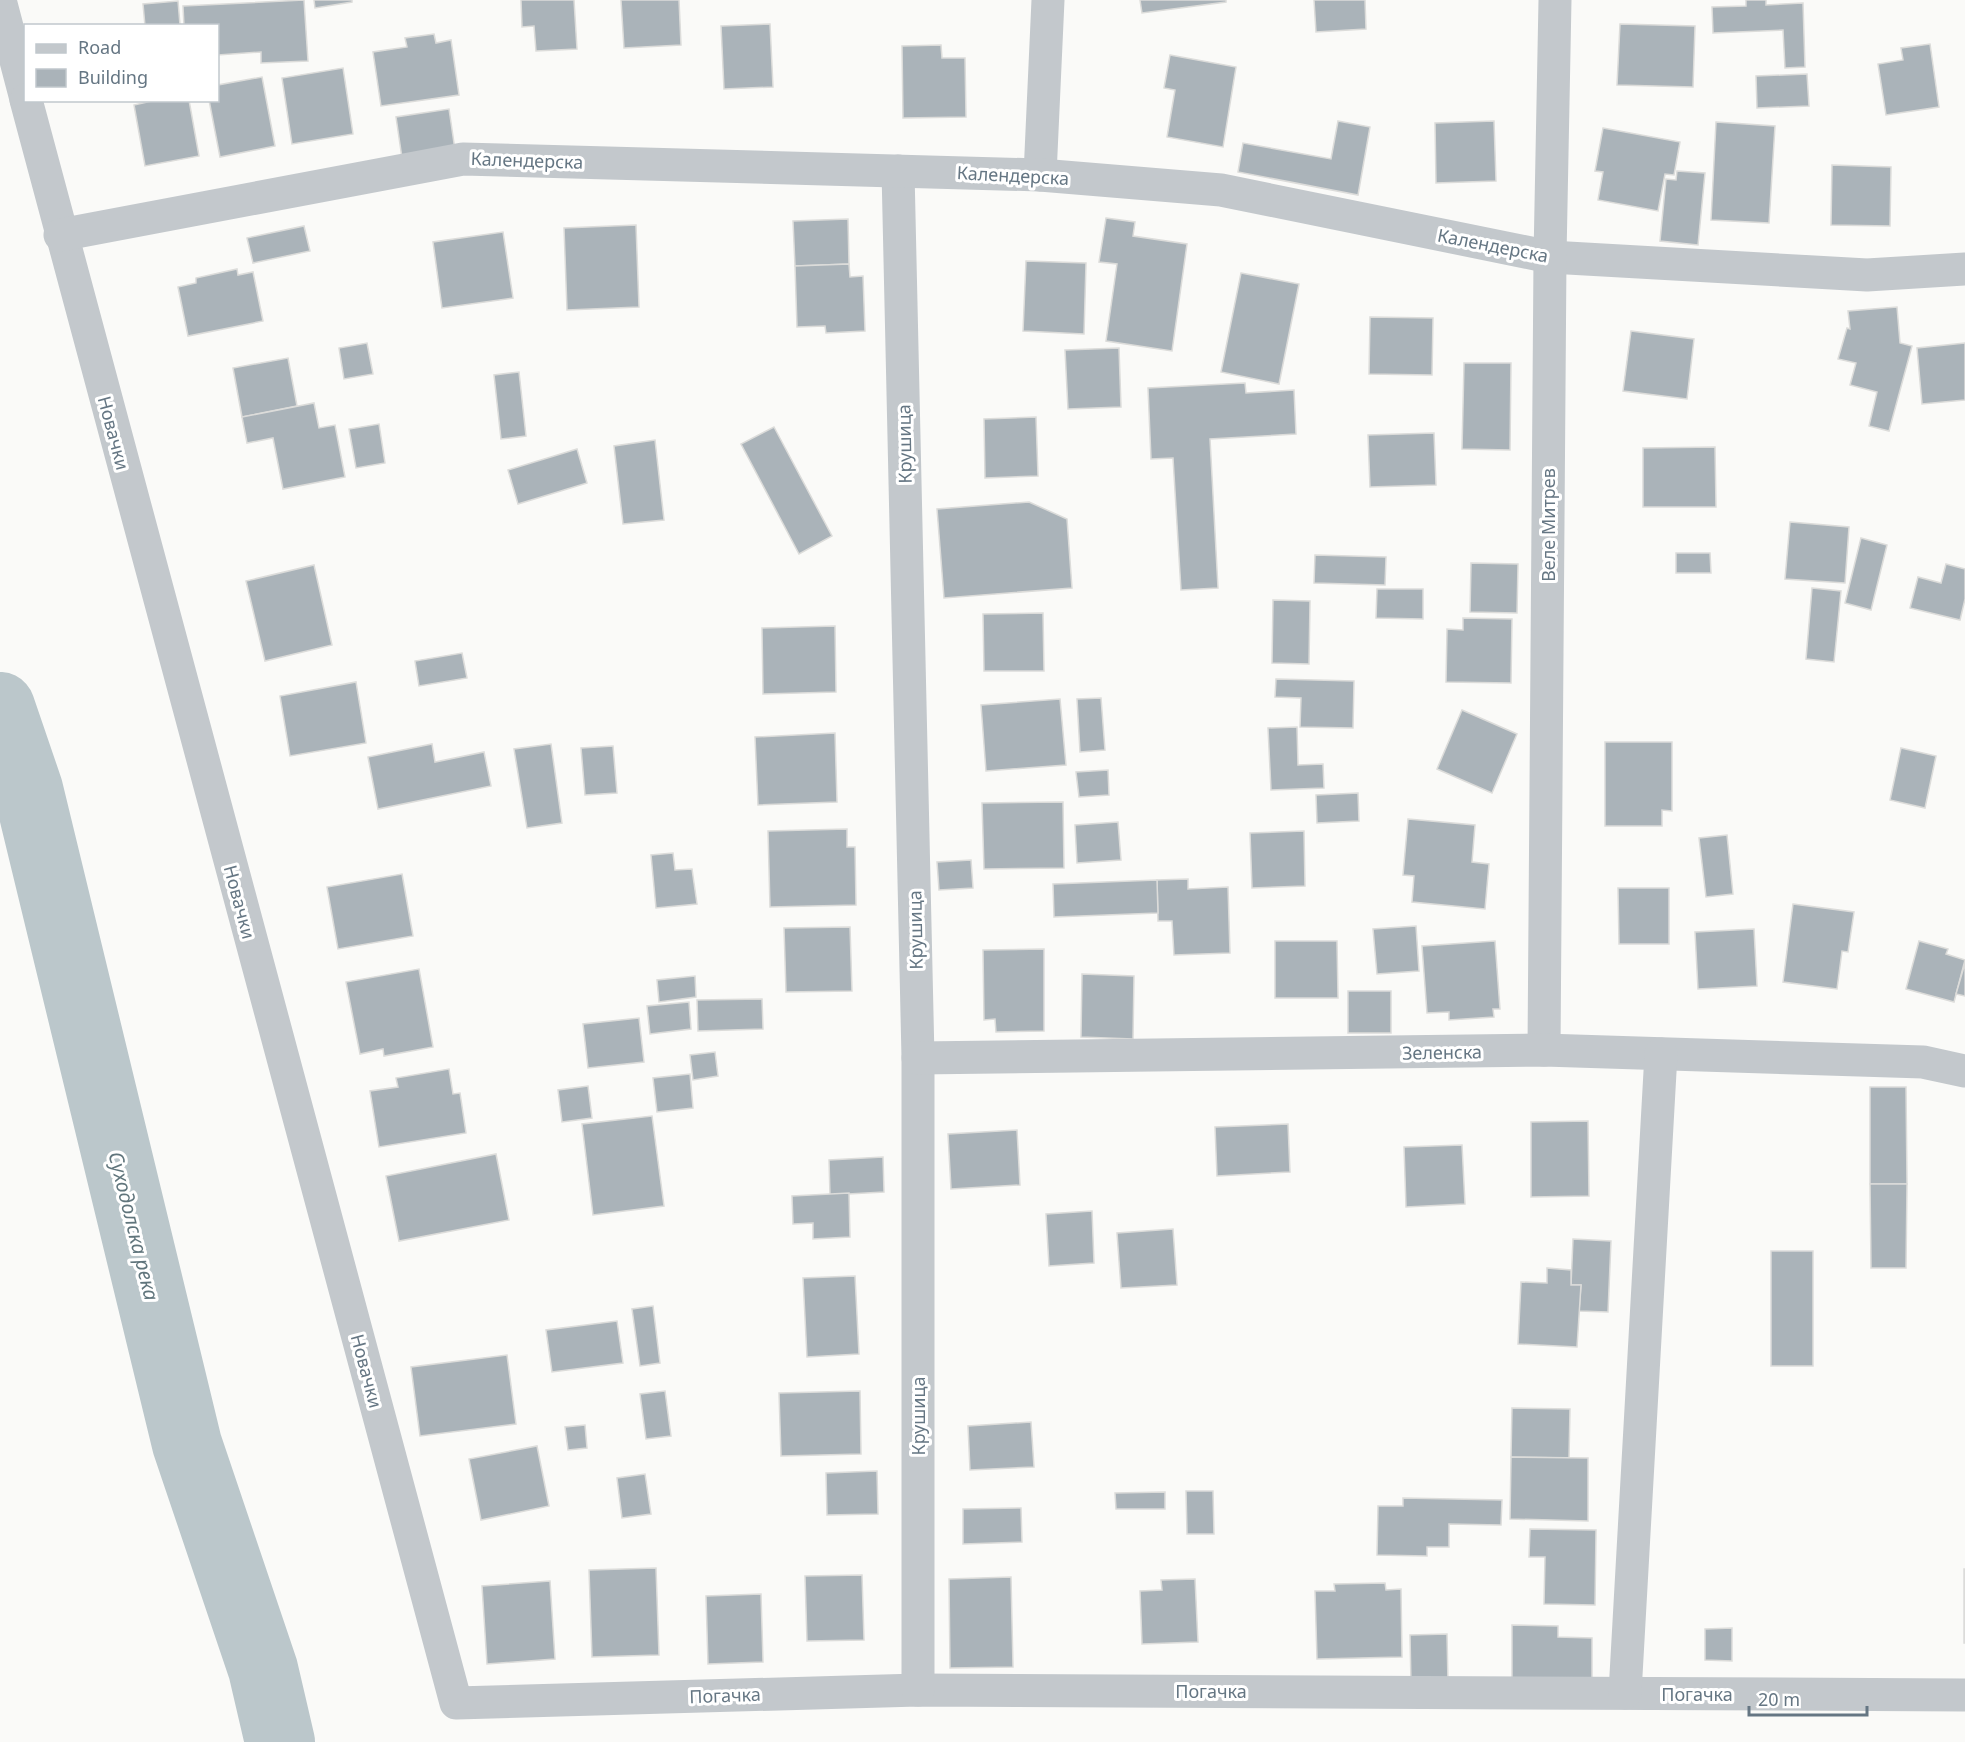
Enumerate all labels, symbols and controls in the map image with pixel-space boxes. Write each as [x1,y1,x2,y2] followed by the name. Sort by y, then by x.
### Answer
[24,24,219,102] legend
[78,35,121,59] text: Road
[78,65,148,89] text: Building
[470,146,584,174] street label: Календерска
[956,160,1070,190] street label: Календерска
[1436,222,1550,268] street label: Календерска
[93,393,135,473] street label: Новачки
[891,404,917,484] street label: Крушица
[1536,468,1560,582] street label: Веле Митрев
[219,862,261,942] street label: Новачки
[902,890,928,970] street label: Крушица
[1402,1039,1482,1065] street label: Зеленска
[102,1149,166,1303] water label: Суходолска река
[346,1331,388,1411] street label: Новачки
[906,1376,930,1456] street label: Крушица
[1175,1679,1247,1703] street label: Погачка
[1749,1679,1868,1717] scale bar
[689,1682,761,1708] street label: Погачка
[1661,1682,1733,1706] street label: Погачка
[1758,1687,1800,1711] text: 20 m

